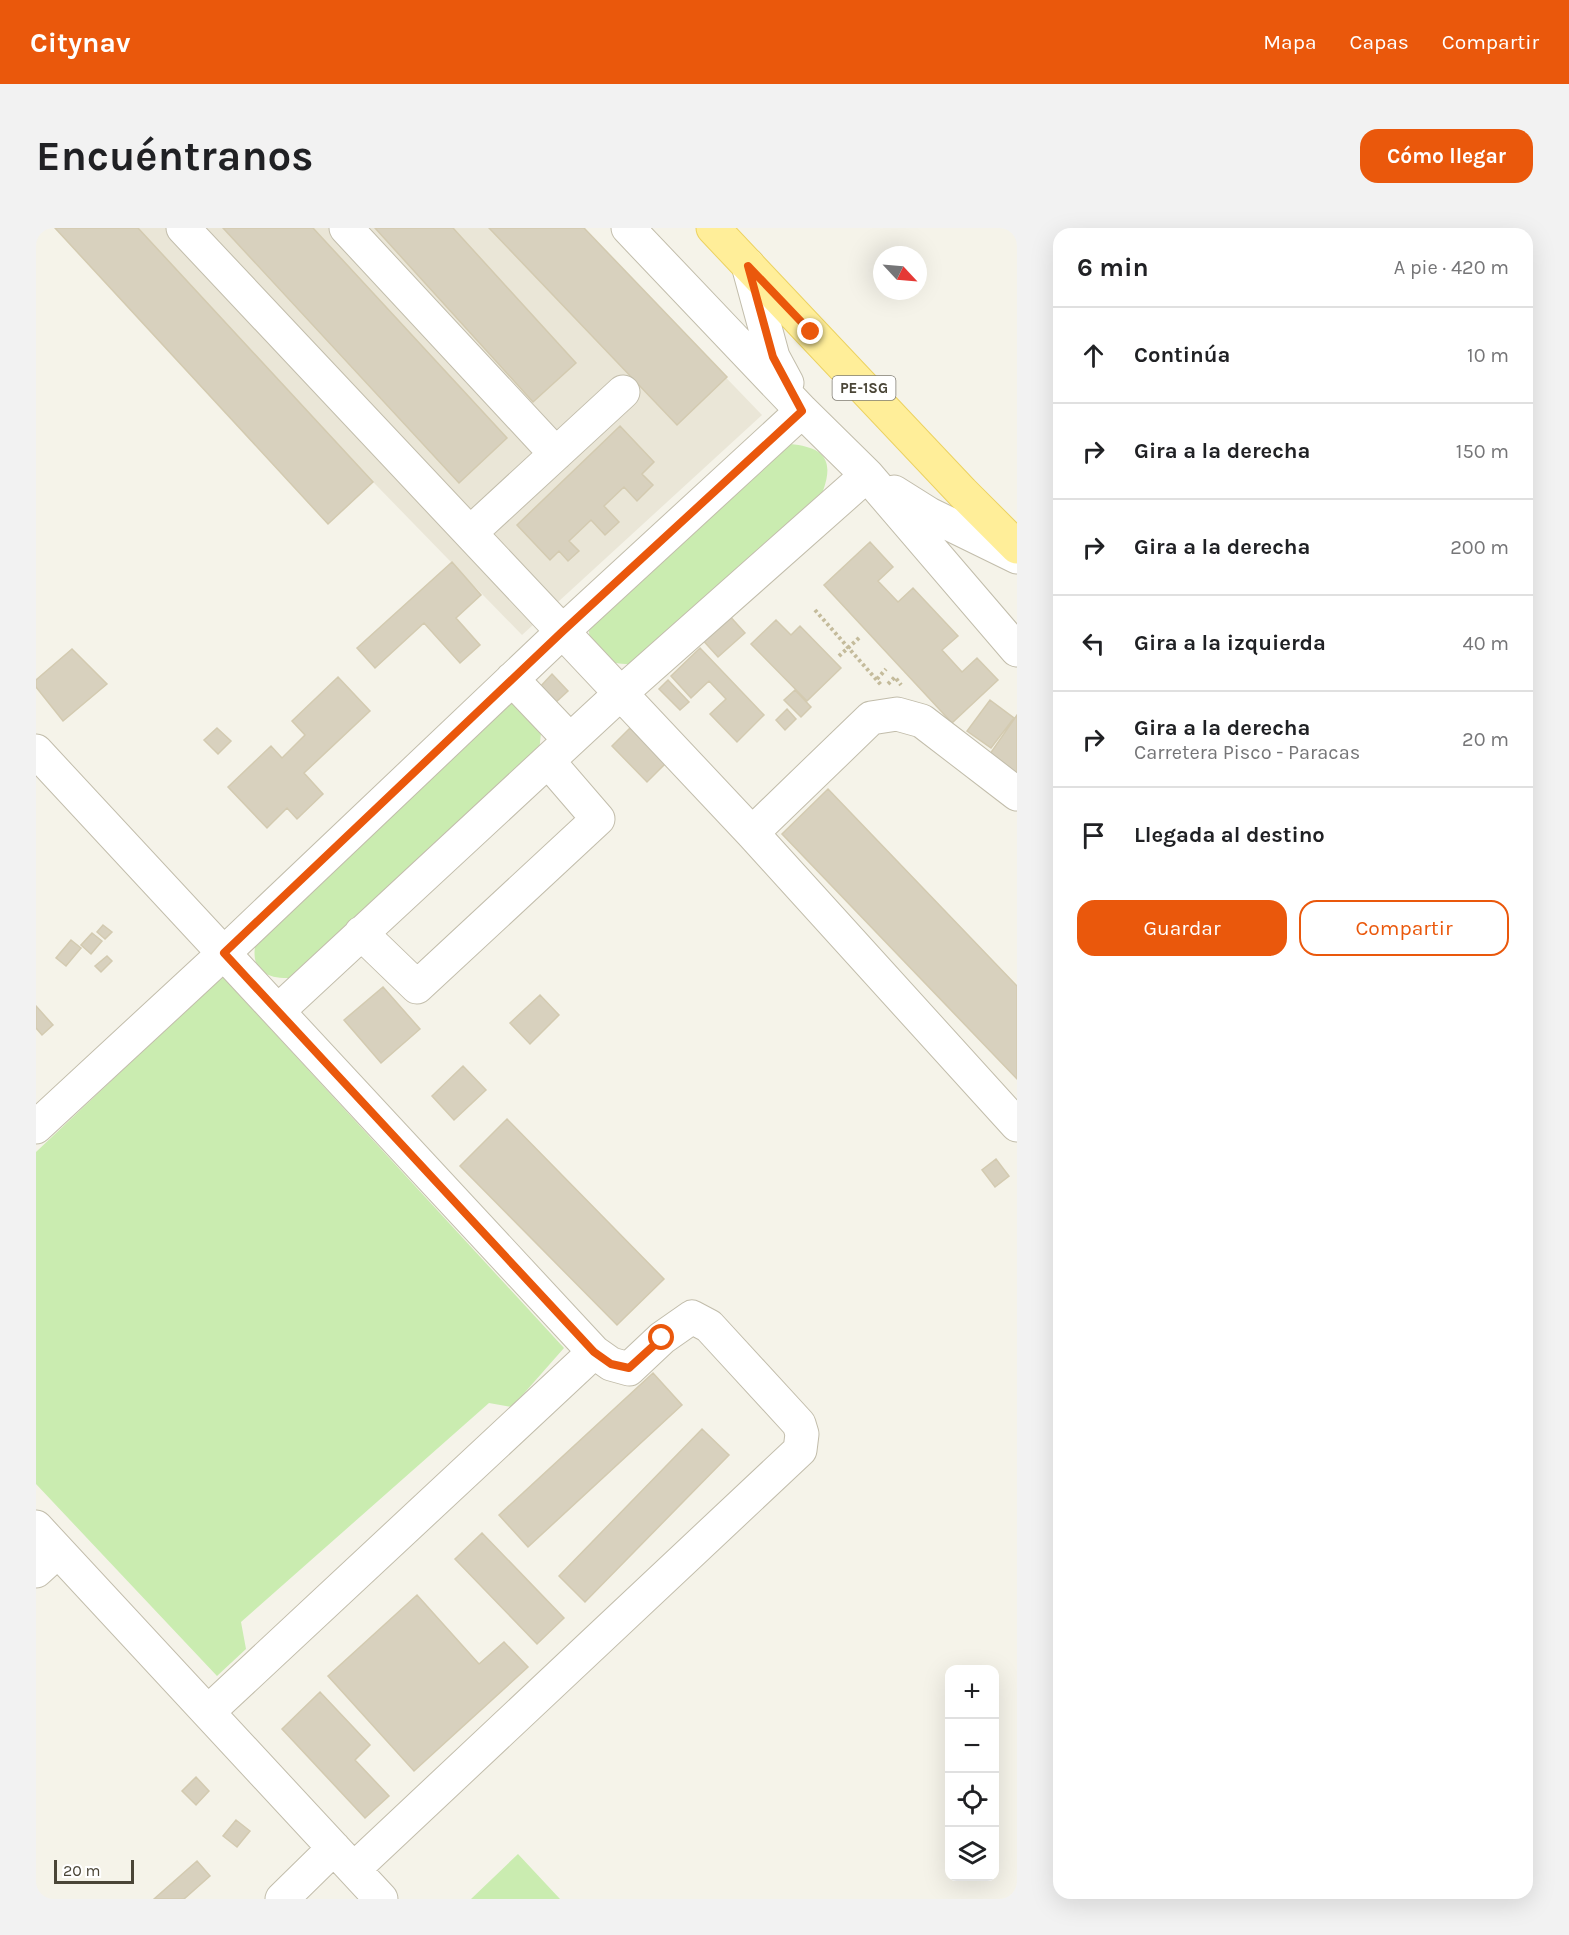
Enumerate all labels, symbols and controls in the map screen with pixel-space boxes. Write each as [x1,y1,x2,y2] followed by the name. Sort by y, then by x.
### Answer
[30,26,130,59] text: Citynav
[1263,30,1317,54] text: Mapa
[1350,30,1409,54] text: Capas
[1442,30,1539,54] text: Compartir
[1360,129,1533,183] button: Cómo llegar
[36,131,314,181] text: Encuéntranos
[873,246,927,300] north arrow
[1077,252,1149,283] text: 6 min
[1394,256,1509,279] text: A pie · 420 m
[797,318,823,344] route end
[1077,339,1110,372] icon: ahead
[1134,342,1230,368] text: Continúa
[1467,344,1509,367] text: 10 m
[832,376,896,400] road number: PE-1SG
[1077,435,1110,468] icon: right
[1134,438,1310,464] text: Gira a la derecha
[1456,440,1509,463] text: 150 m
[1077,531,1110,564] icon: right
[1134,534,1310,560] text: Gira a la derecha
[1450,536,1509,559] text: 200 m
[1077,627,1110,660] icon: left
[1134,630,1326,656] text: Gira a la izquierda
[1463,632,1509,655] text: 40 m
[1134,715,1310,741] text: Gira a la derecha
[1077,723,1110,756] icon: right
[1462,728,1509,751] text: 20 m
[1134,741,1360,764] text: Carretera Pisco - Paracas
[1077,819,1110,852] icon: arrive
[1134,822,1325,848] text: Llegada al destino
[1077,900,1287,956] button: Guardar
[1299,900,1509,956] button: Compartir
[648,1324,674,1350] route start
[945,1665,999,1881] map controls
[945,1665,999,1719] button: +
[945,1719,999,1773] button: −
[945,1773,999,1827] button: locate
[945,1827,999,1881] button: layers
[54,1857,134,1884] scale bar
[63,1861,101,1880] text: 20 m

